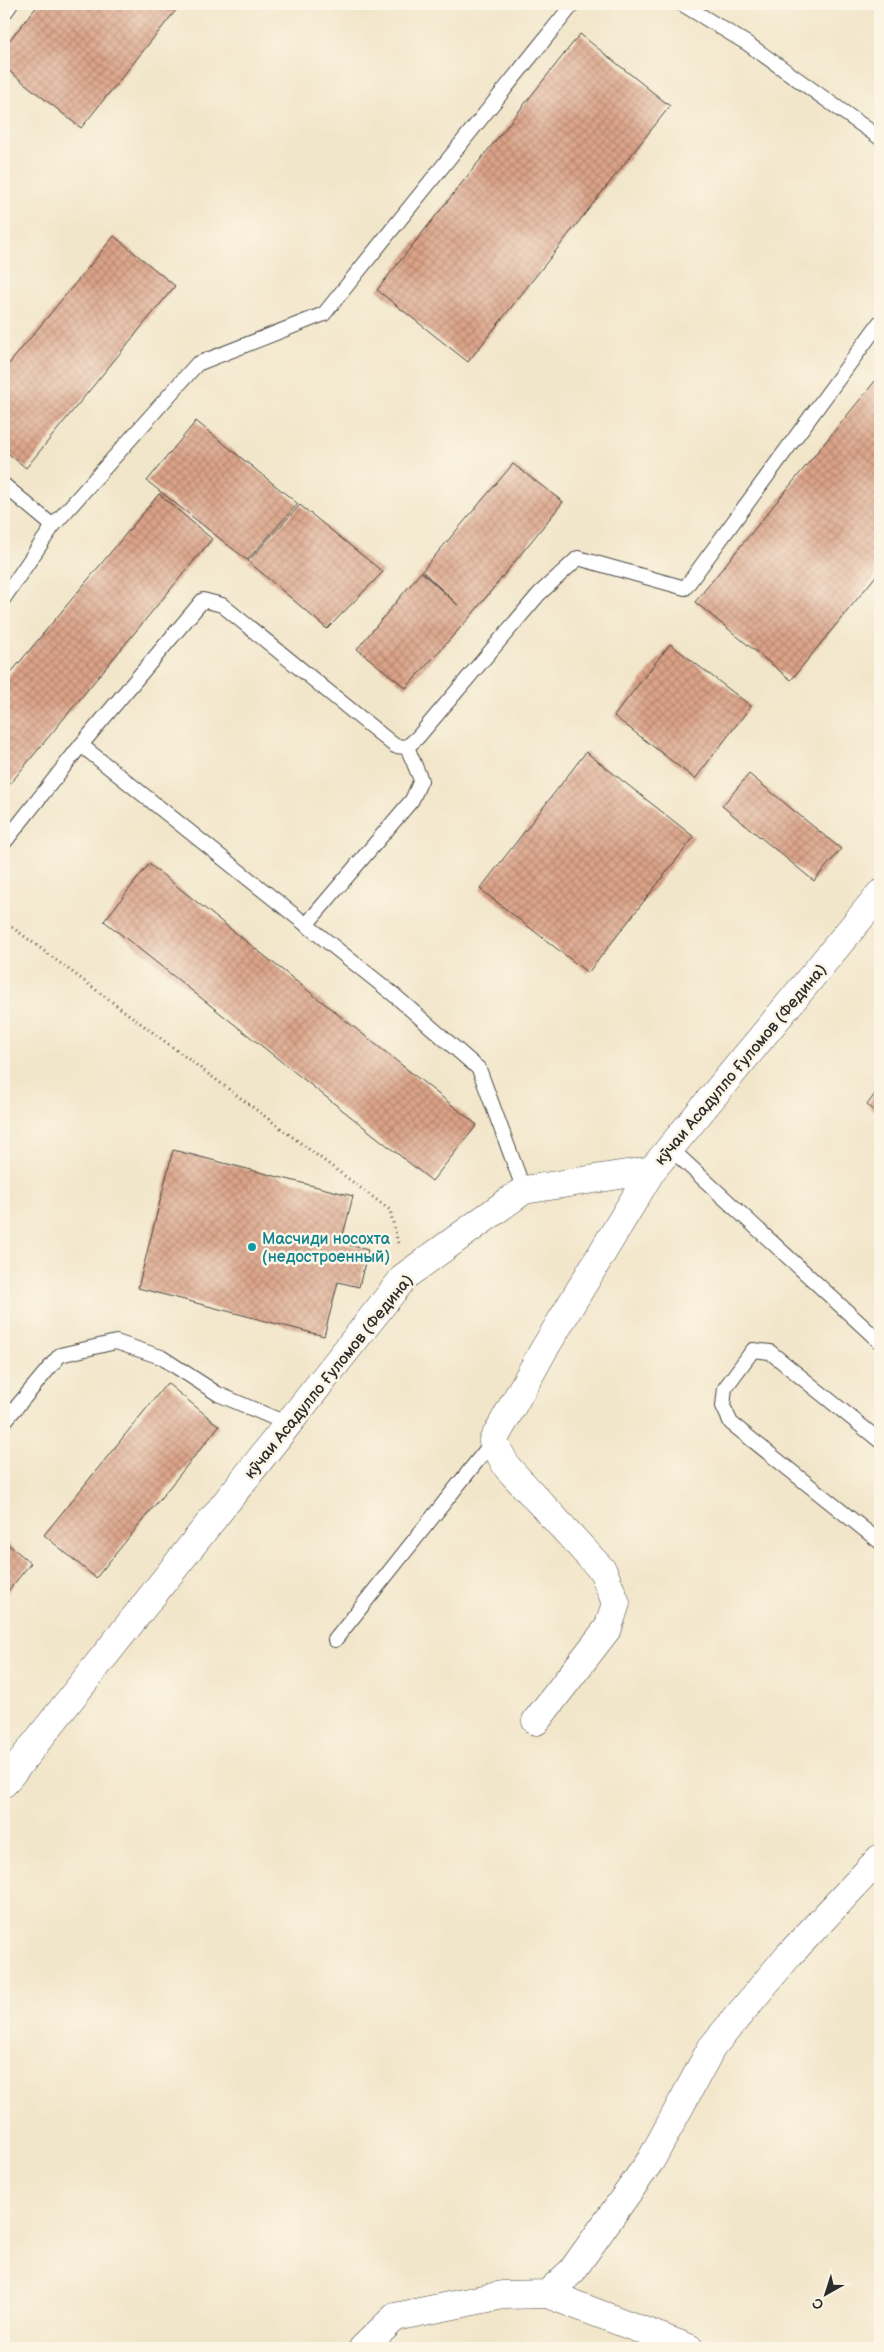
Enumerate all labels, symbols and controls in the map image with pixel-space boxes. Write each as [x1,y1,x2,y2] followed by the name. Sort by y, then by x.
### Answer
[651,960,831,1169] street label: кӯчаи Асадулло Ғуломов (Федина)
[262,1230,391,1267] place label: Масчиди носохта (недостроенный)
[246,1241,258,1253] marker: Масчиди носохта (недостроенный)
[241,1271,417,1483] street label: кӯчаи Асадулло Ғуломов (Федина)
[802,2270,852,2320] north arrow
[809,2294,827,2313] text: С

